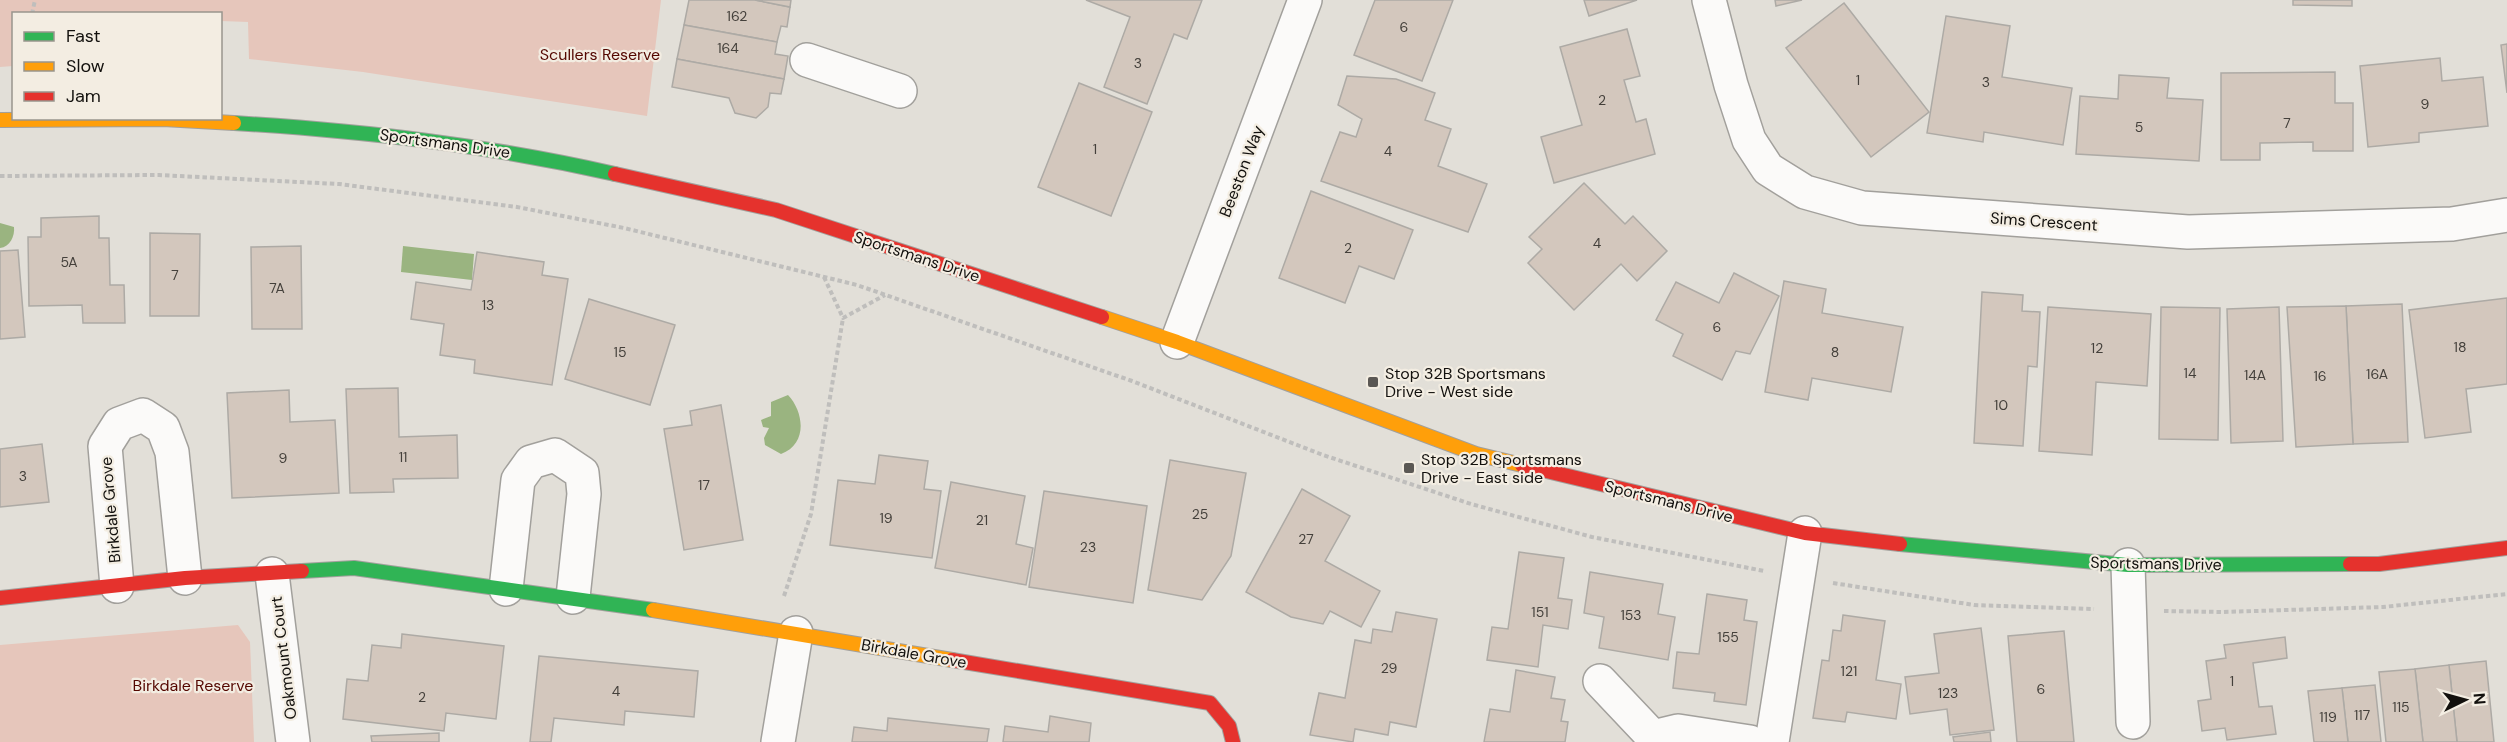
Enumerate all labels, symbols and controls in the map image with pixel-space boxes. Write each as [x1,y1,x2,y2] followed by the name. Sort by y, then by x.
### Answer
[727,7,747,25] house number: 162
[12,12,222,120] legend
[1400,18,1408,36] house number: 6
[66,24,101,48] text: Fast
[717,39,739,57] house number: 164
[540,44,660,65] park label: Scullers Reserve
[66,54,105,78] text: Slow
[1134,54,1142,72] house number: 3
[1856,71,1860,89] house number: 1
[1982,73,1990,91] house number: 3
[66,84,101,108] text: Jam
[1598,91,1606,109] house number: 2
[2421,95,2430,113] house number: 9
[2283,114,2291,132] house number: 7
[2135,118,2143,136] house number: 5
[1214,122,1269,220] street label: Beeston Way
[378,124,511,163] street label: Sportsmans Drive
[1093,140,1097,158] house number: 1
[1384,142,1393,160] house number: 4
[1990,207,2098,236] street label: Sims Crescent
[851,226,983,287] street label: Sportsmans Drive
[1593,234,1602,252] house number: 4
[1344,239,1352,257] house number: 2
[60,253,78,271] house number: 5A
[171,266,179,284] house number: 7
[269,279,285,297] house number: 7A
[482,296,494,314] house number: 13
[1713,318,1721,336] house number: 6
[2454,338,2466,356] house number: 18
[2091,339,2103,357] house number: 12
[614,343,626,361] house number: 15
[1831,343,1839,361] house number: 8
[1385,363,1546,402] place label: Stop 32B Sportsmans Drive - West side
[2184,364,2197,382] house number: 14
[2366,365,2388,383] house number: 16A
[2244,366,2266,384] house number: 14A
[2313,367,2327,385] house number: 16
[1366,375,1380,389] marker: Stop 32B Sportsmans Drive - West side
[1994,396,2008,414] house number: 10
[399,448,407,466] house number: 11
[279,449,288,467] house number: 9
[1421,449,1582,488] place label: Stop 32B Sportsmans Drive - East side
[95,456,126,564] street label: Birkdale Grove
[1402,461,1416,475] marker: Stop 32B Sportsmans Drive - East side
[19,467,27,485] house number: 3
[1603,475,1735,528] street label: Sportsmans Drive
[698,476,710,494] house number: 17
[1192,505,1208,523] house number: 25
[879,509,893,527] house number: 19
[976,511,988,529] house number: 21
[1298,530,1314,548] house number: 27
[1080,538,1096,556] house number: 23
[2090,552,2222,575] street label: Sportsmans Drive
[266,595,301,721] street label: Oakmount Court
[1531,603,1549,621] house number: 151
[1620,606,1642,624] house number: 153
[1717,628,1739,646] house number: 155
[860,634,968,673] street label: Birkdale Grove
[1381,659,1398,677] house number: 29
[1841,662,1857,680] house number: 121
[2435,670,2495,730] north arrow
[2230,672,2234,690] house number: 1
[133,675,253,696] park label: Birkdale Reserve
[2037,680,2045,698] house number: 6
[612,682,621,700] house number: 4
[1938,684,1958,702] house number: 123
[418,688,426,706] house number: 2
[2468,692,2490,705] text: N
[2392,698,2410,716] house number: 115
[2354,706,2370,724] house number: 117
[2319,708,2337,726] house number: 119

